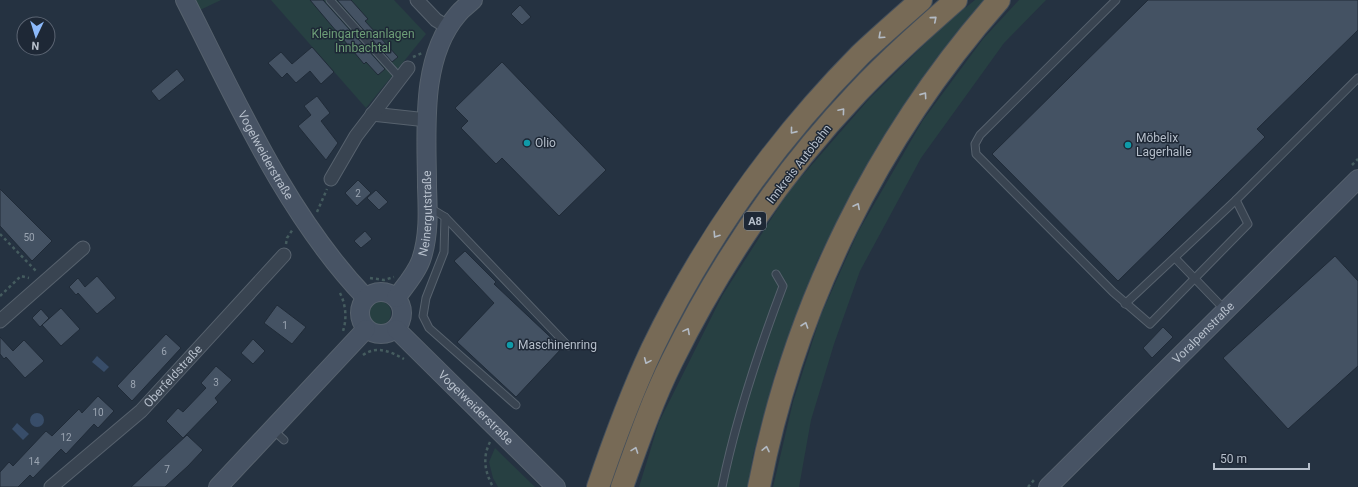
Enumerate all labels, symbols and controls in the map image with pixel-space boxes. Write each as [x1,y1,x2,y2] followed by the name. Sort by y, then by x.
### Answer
[16,16,56,56] north arrow
[929,17,937,24] one-way arrow
[311,27,415,55] park label: Kleingartenanlagen Innbachtal
[879,31,886,38] one-way arrow
[31,39,40,52] text: N
[919,92,927,99] one-way arrow
[235,108,296,202] street label: Vogelweiderstraße
[837,108,844,115] one-way arrow
[764,122,834,206] street label: Innkreis Autobahn
[790,126,797,133] one-way arrow
[1136,131,1192,159] place label: Möbelix Lagerhalle
[535,136,556,150] place label: Olio
[522,138,532,148] marker: Olio
[1123,140,1133,150] marker: Möbelix Lagerhalle
[416,170,435,258] street label: Neinergutstraße
[355,188,361,199] house number: 2
[852,203,860,210] one-way arrow
[744,212,766,230] road number: A8
[714,231,721,238] one-way arrow
[23,232,35,243] house number: 50
[1170,299,1237,366] street label: Voralpenstraße
[282,320,288,331] house number: 1
[800,321,808,328] one-way arrow
[682,328,690,335] one-way arrow
[518,338,597,352] place label: Maschinenring
[505,340,515,350] marker: Maschinenring
[141,342,205,410] street label: Oberfeldstraße
[161,346,167,357] house number: 6
[643,358,651,365] one-way arrow
[435,368,516,448] street label: Vogelweiderstraße
[213,377,219,388] house number: 3
[130,379,136,390] house number: 8
[92,407,104,418] house number: 10
[60,432,72,443] house number: 12
[1214,445,1309,471] scale bar
[762,446,770,452] one-way arrow
[631,447,639,454] one-way arrow
[1220,452,1247,466] text: 50 m
[28,456,40,467] house number: 14
[164,464,170,475] house number: 7

